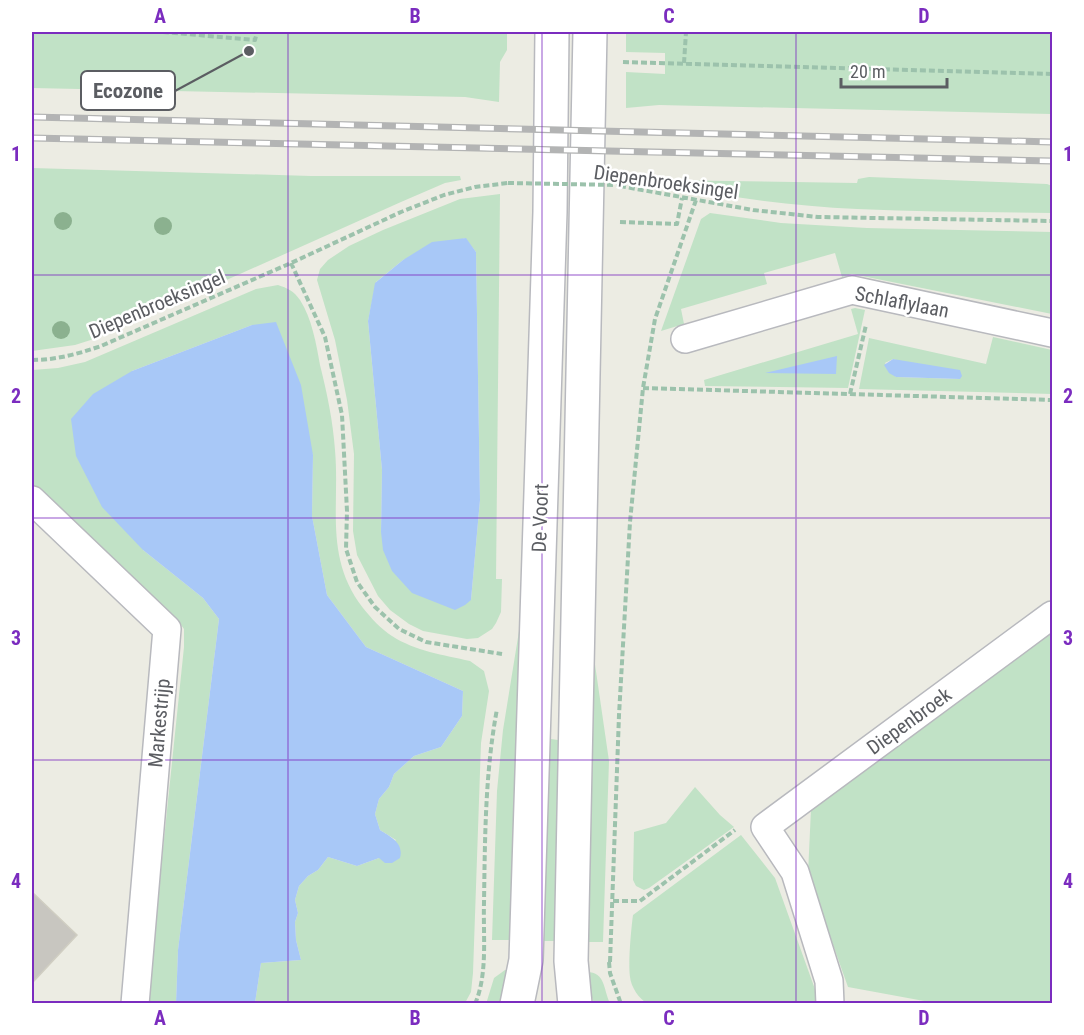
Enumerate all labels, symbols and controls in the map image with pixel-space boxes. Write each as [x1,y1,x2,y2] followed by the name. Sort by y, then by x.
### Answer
[154,4,166,28] text: A
[409,4,421,28] text: B
[663,4,675,28] text: C
[918,4,930,28] text: D
[841,51,948,89] scale bar
[850,61,885,82] text: 20 m
[81,71,175,110] callout: Ecozone
[93,79,163,103] text: Ecozone
[11,142,21,166] text: 1
[1063,142,1073,166] text: 1
[592,160,740,204] street label: Diepenbroeksingel
[85,264,229,344] street label: Diepenbroeksingel
[853,281,951,323] street label: Schlaflylaan
[11,384,21,408] text: 2
[1063,384,1073,408] text: 2
[527,483,553,553] street label: De Voort
[11,626,21,650] text: 3
[1063,626,1073,650] text: 3
[143,678,175,768] street label: Markestrijp
[862,682,956,760] street label: Diepenbroek
[11,869,21,893] text: 4
[1063,869,1073,893] text: 4
[154,1006,166,1030] text: A
[409,1006,421,1030] text: B
[663,1006,675,1030] text: C
[918,1006,930,1030] text: D

